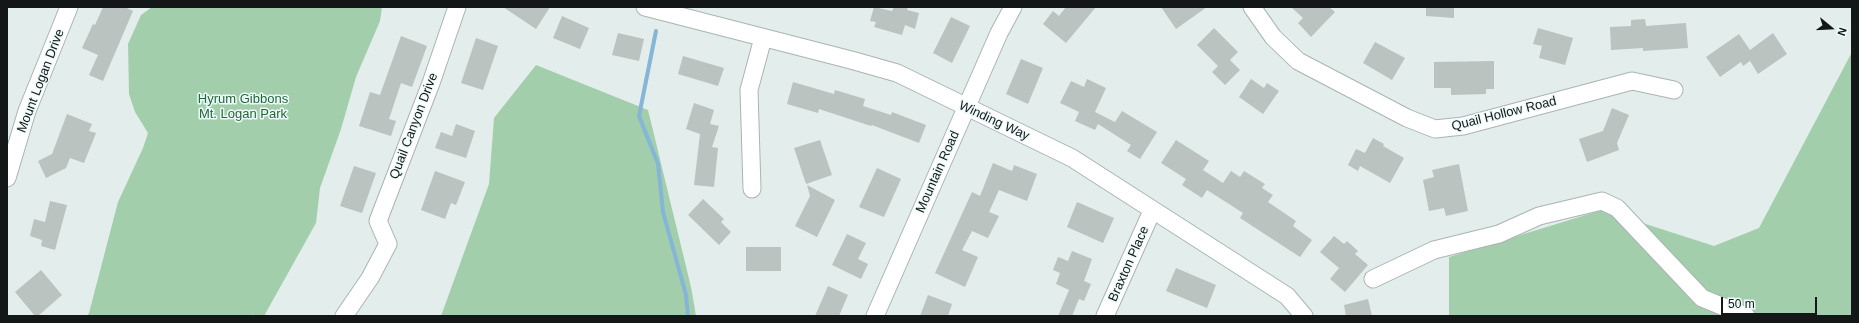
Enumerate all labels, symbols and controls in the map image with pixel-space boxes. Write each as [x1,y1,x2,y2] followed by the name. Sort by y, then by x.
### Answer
[1811,8,1851,48] north arrow
[1835,26,1849,37] text: N
[14,27,68,135] street label: Mount Logan Drive
[387,71,441,181] street label: Quail Canyon Drive
[198,91,288,122] park label: Hyrum Gibbons Mt. Logan Park
[1450,93,1558,135] street label: Quail Hollow Road
[956,98,1032,144] street label: Winding Way
[913,129,963,215] street label: Mountain Road
[1105,224,1153,304] street label: Braxton Place
[1723,289,1819,315] scale bar
[1728,297,1755,311] text: 50 m

